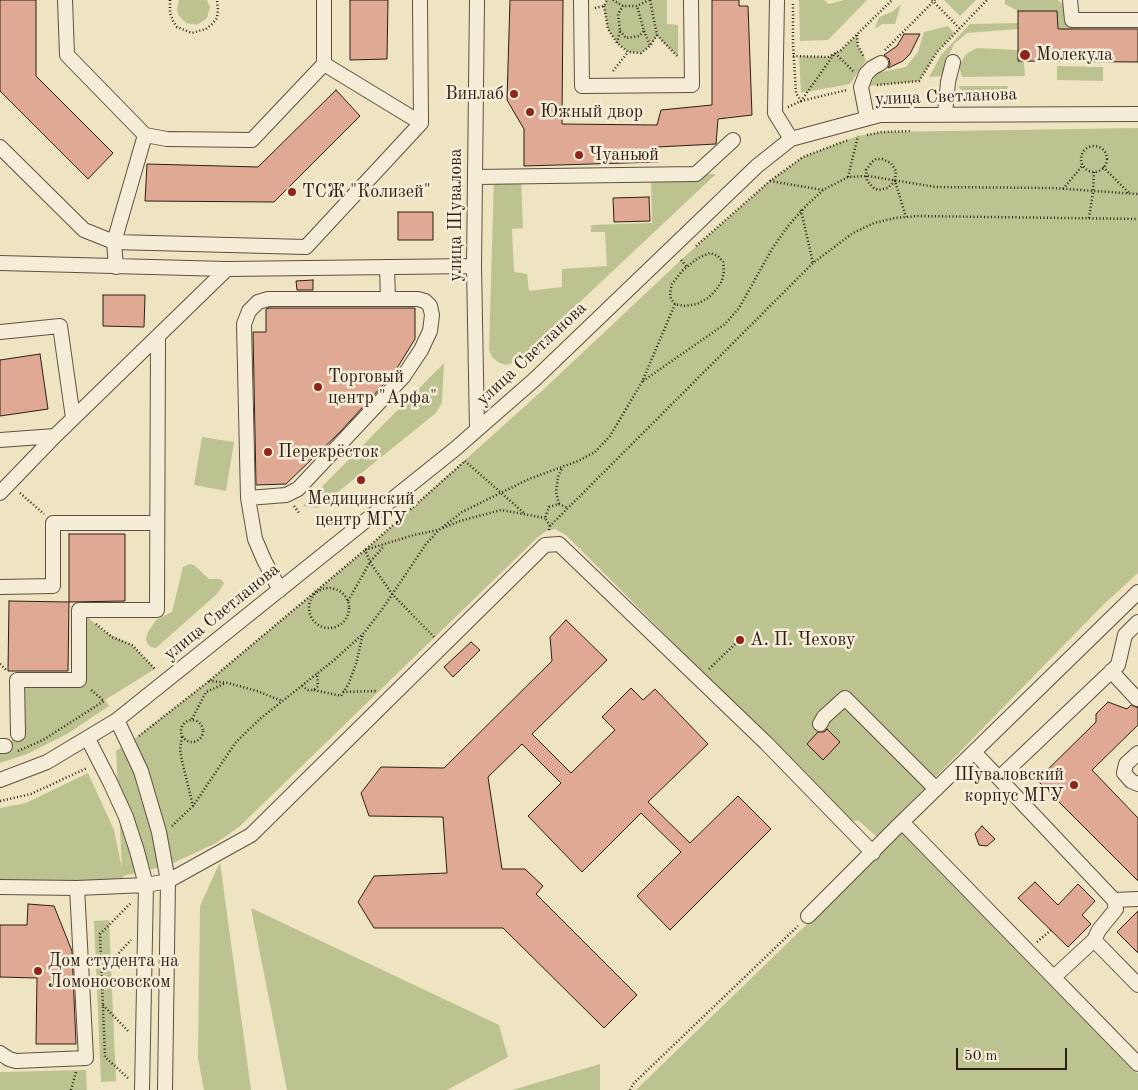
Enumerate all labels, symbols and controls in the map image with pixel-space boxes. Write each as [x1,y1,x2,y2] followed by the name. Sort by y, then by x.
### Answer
[1036,44,1113,66] place label: Молекула
[1018,48,1032,62] marker: Молекула
[445,83,504,105] place label: Винлаб
[874,84,1018,110] street label: улица Светланова
[508,88,520,100] marker: Винлаб
[540,101,643,123] place label: Южный двор
[524,106,536,118] marker: Южный двор
[589,144,659,166] place label: Чуаньюй
[445,148,467,282] street label: улица Шувалова
[573,149,585,161] marker: Чуаньюй
[302,181,431,203] place label: ТСЖ "Колизей"
[286,186,298,198] marker: ТСЖ "Колизей"
[473,297,591,411] street label: улица Светланова
[328,366,437,408] place label: Торговый центр "Арфа"
[312,381,324,393] marker: Торговый центр "Арфа"
[278,441,379,463] place label: Перекрёсток
[262,446,274,458] marker: Перекрёсток
[355,474,367,486] marker: Медицинский центр МГУ
[307,488,415,530] place label: Медицинский центр МГУ
[160,559,284,665] street label: улица Светланова
[750,629,856,651] place label: А. П. Чехову
[734,634,746,646] marker: А. П. Чехову
[954,764,1064,806] place label: Шуваловский корпус МГУ
[1068,779,1080,791] marker: Шуваловский корпус МГУ
[48,950,179,992] place label: Дом студента на Ломоносовском
[32,965,44,977] marker: Дом студента на Ломоносовском
[958,1038,1069,1070] scale bar
[964,1049,998,1064] text: 50 m

